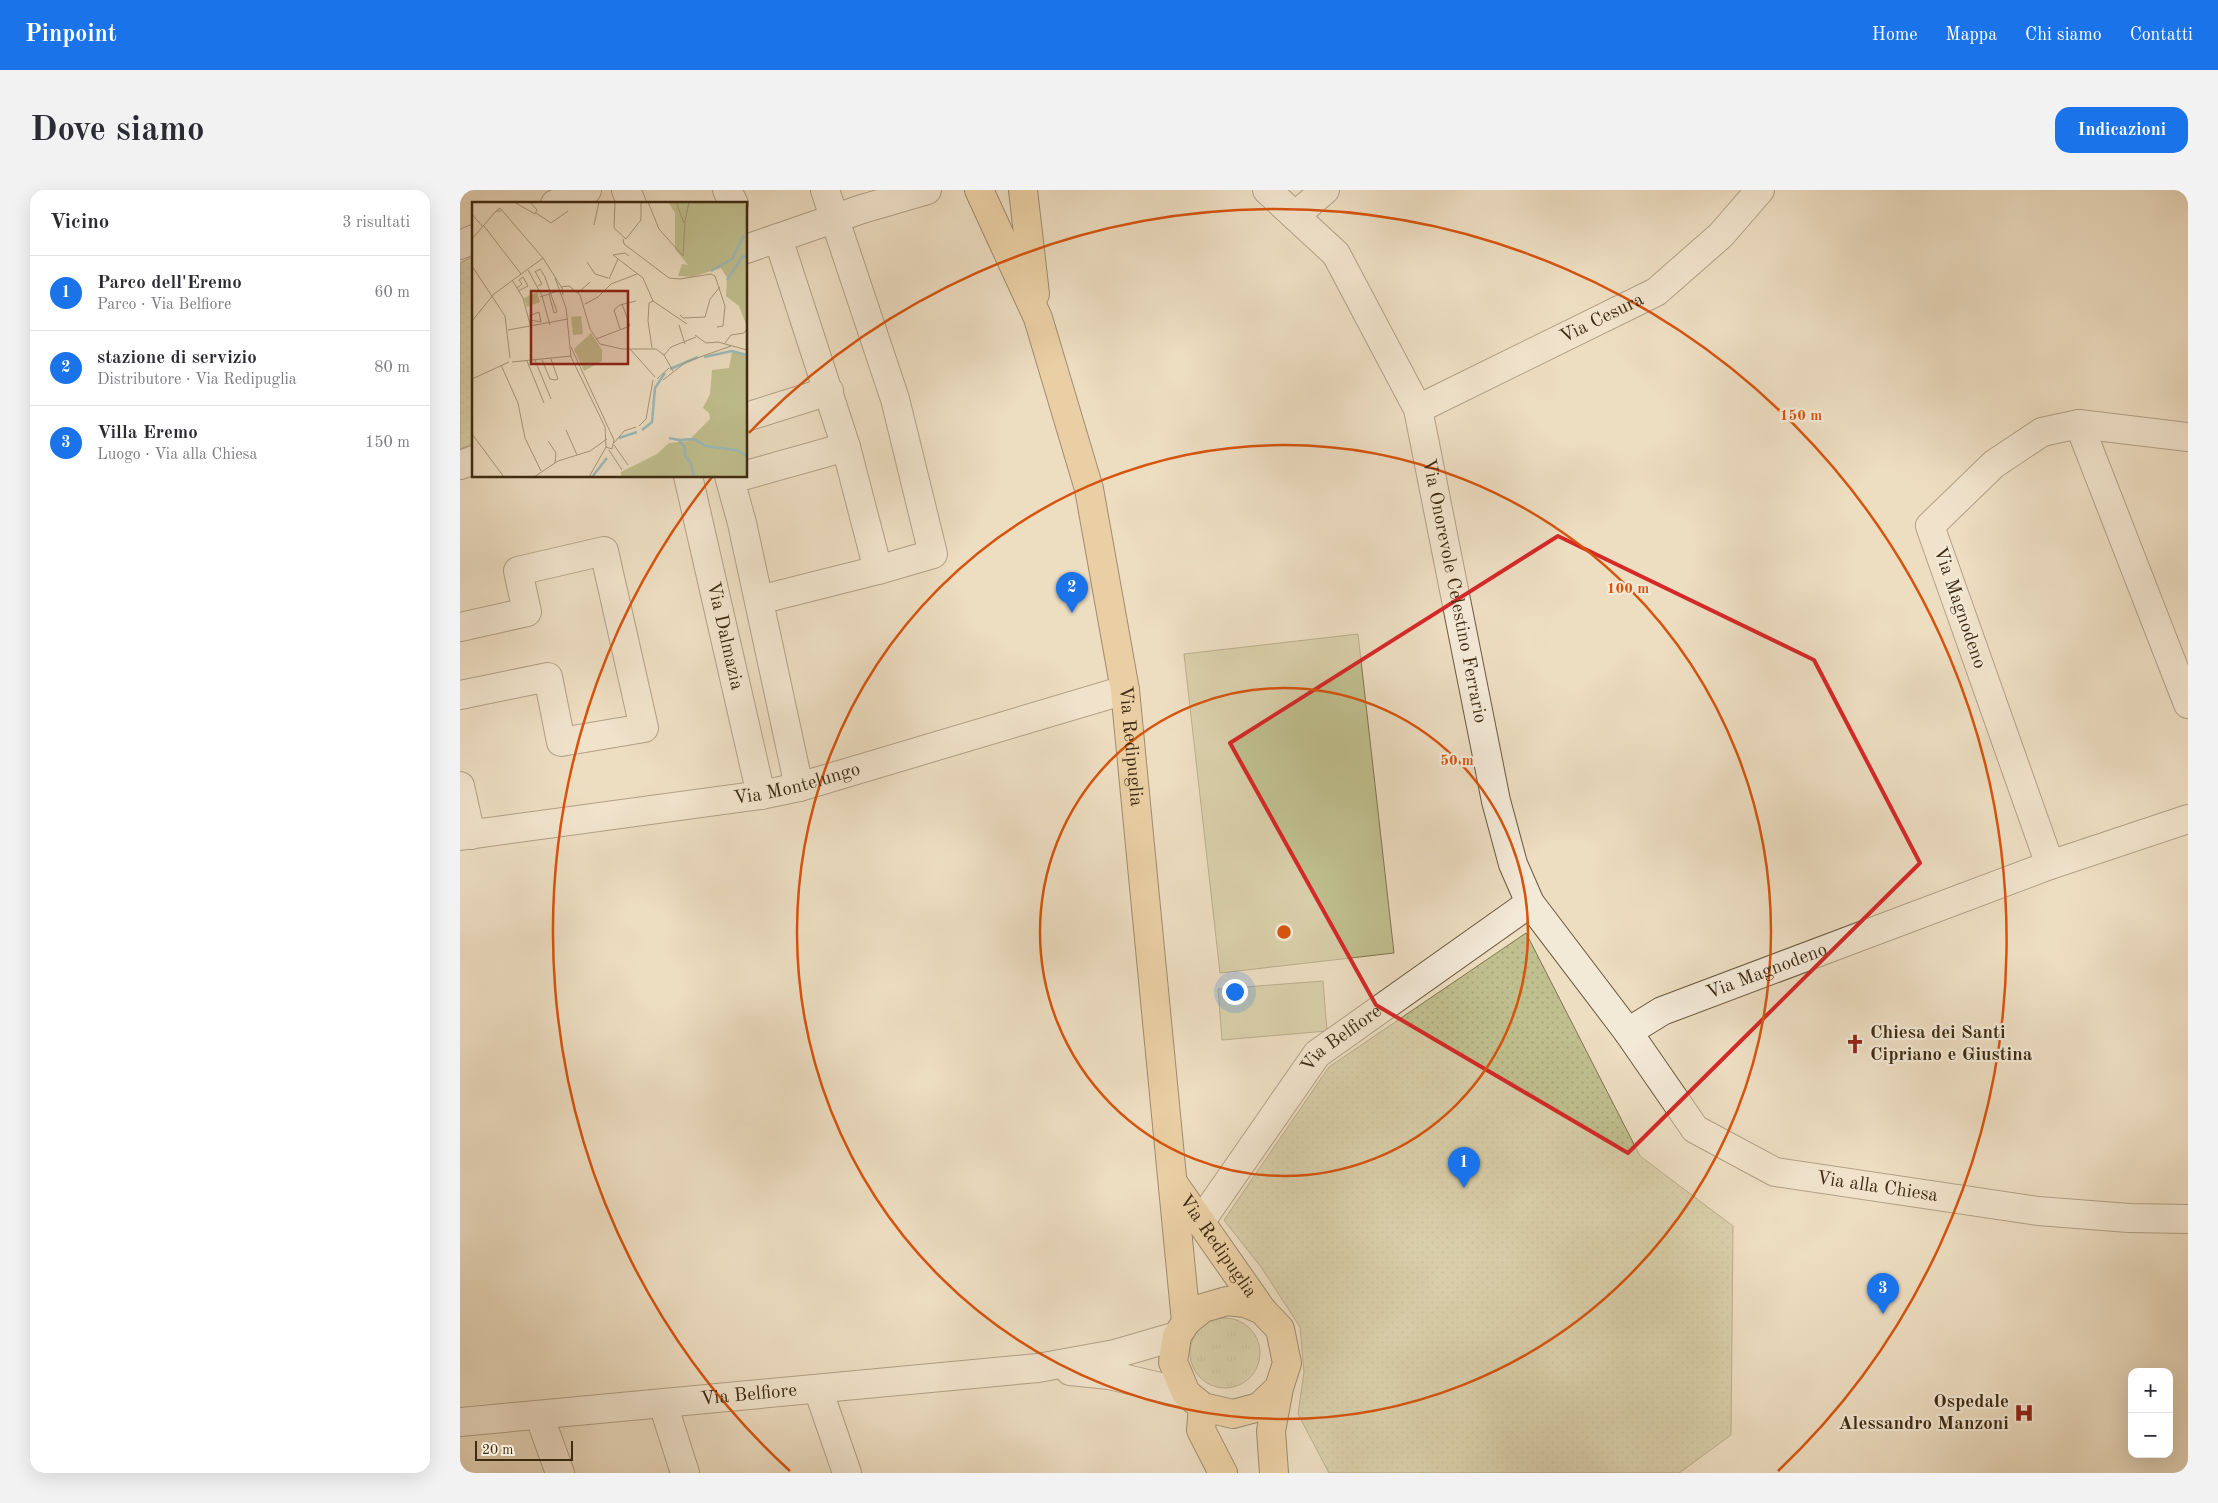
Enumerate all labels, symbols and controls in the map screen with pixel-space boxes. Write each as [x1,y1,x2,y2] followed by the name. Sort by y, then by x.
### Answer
[25,23,117,47] text: Pinpoint
[1872,26,1918,44] text: Home
[1946,26,1997,44] text: Mappa
[2025,26,2102,44] text: Chi siamo
[2130,26,2193,44] text: Contatti
[2055,107,2188,153] button: Indicazioni
[30,113,205,148] text: Dove siamo
[472,202,748,478] inset map
[50,212,109,233] text: Vicino
[342,215,410,231] text: 3 risultati
[97,274,242,293] text: Parco dell'Eremo
[61,285,71,301] text: 1
[374,285,410,301] text: 60 m
[1557,290,1647,347] street label: Via Cesura
[97,297,231,313] text: Parco · Via Belfiore
[97,349,257,368] text: stazione di servizio
[61,360,71,376] text: 2
[374,360,410,376] text: 80 m
[97,372,297,388] text: Distributore · Via Redipuglia
[1780,409,1822,424] text: 150 m
[97,424,198,443] text: Villa Eremo
[61,435,71,451] text: 3
[365,435,410,451] text: 150 m
[97,447,257,463] text: Luogo · Via alla Chiesa
[1419,457,1490,725] street label: Via Onorevole Celestino Ferrario
[1929,545,1989,671] street label: Via Magnodeno
[1056,572,1088,613] pin: 2
[703,580,746,692] street label: Via Dalmazia
[1607,582,1649,597] text: 100 m
[1115,685,1146,808] street label: Via Redipuglia
[1440,754,1474,769] text: 50 m
[732,760,862,808] street label: Via Montelungo
[1275,923,1293,941] centre of rings
[1704,940,1830,1003] street label: Via Magnodeno
[1222,979,1248,1005] your location
[1298,1002,1385,1076] street label: Via Belfiore
[1870,1024,2033,1065] place label: Chiesa dei Santi Cipriano e Giustina
[1844,1033,1866,1055] church icon: Chiesa dei Santi Cipriano e Giustina
[1448,1147,1480,1188] pin: 1
[1815,1169,1940,1206] street label: Via alla Chiesa
[1175,1191,1260,1302] street label: Via Redipuglia
[1867,1273,1899,1314] pin: 3
[2128,1368,2173,1458] map controls
[2128,1368,2173,1413] button: +
[700,1381,798,1409] street label: Via Belfiore
[1838,1393,2009,1434] place label: Ospedale Alessandro Manzoni
[2013,1402,2035,1424] hospital icon: Ospedale Alessandro Manzoni
[2128,1413,2173,1458] button: −
[475,1438,572,1461] scale bar
[482,1443,513,1457] text: 20 m

